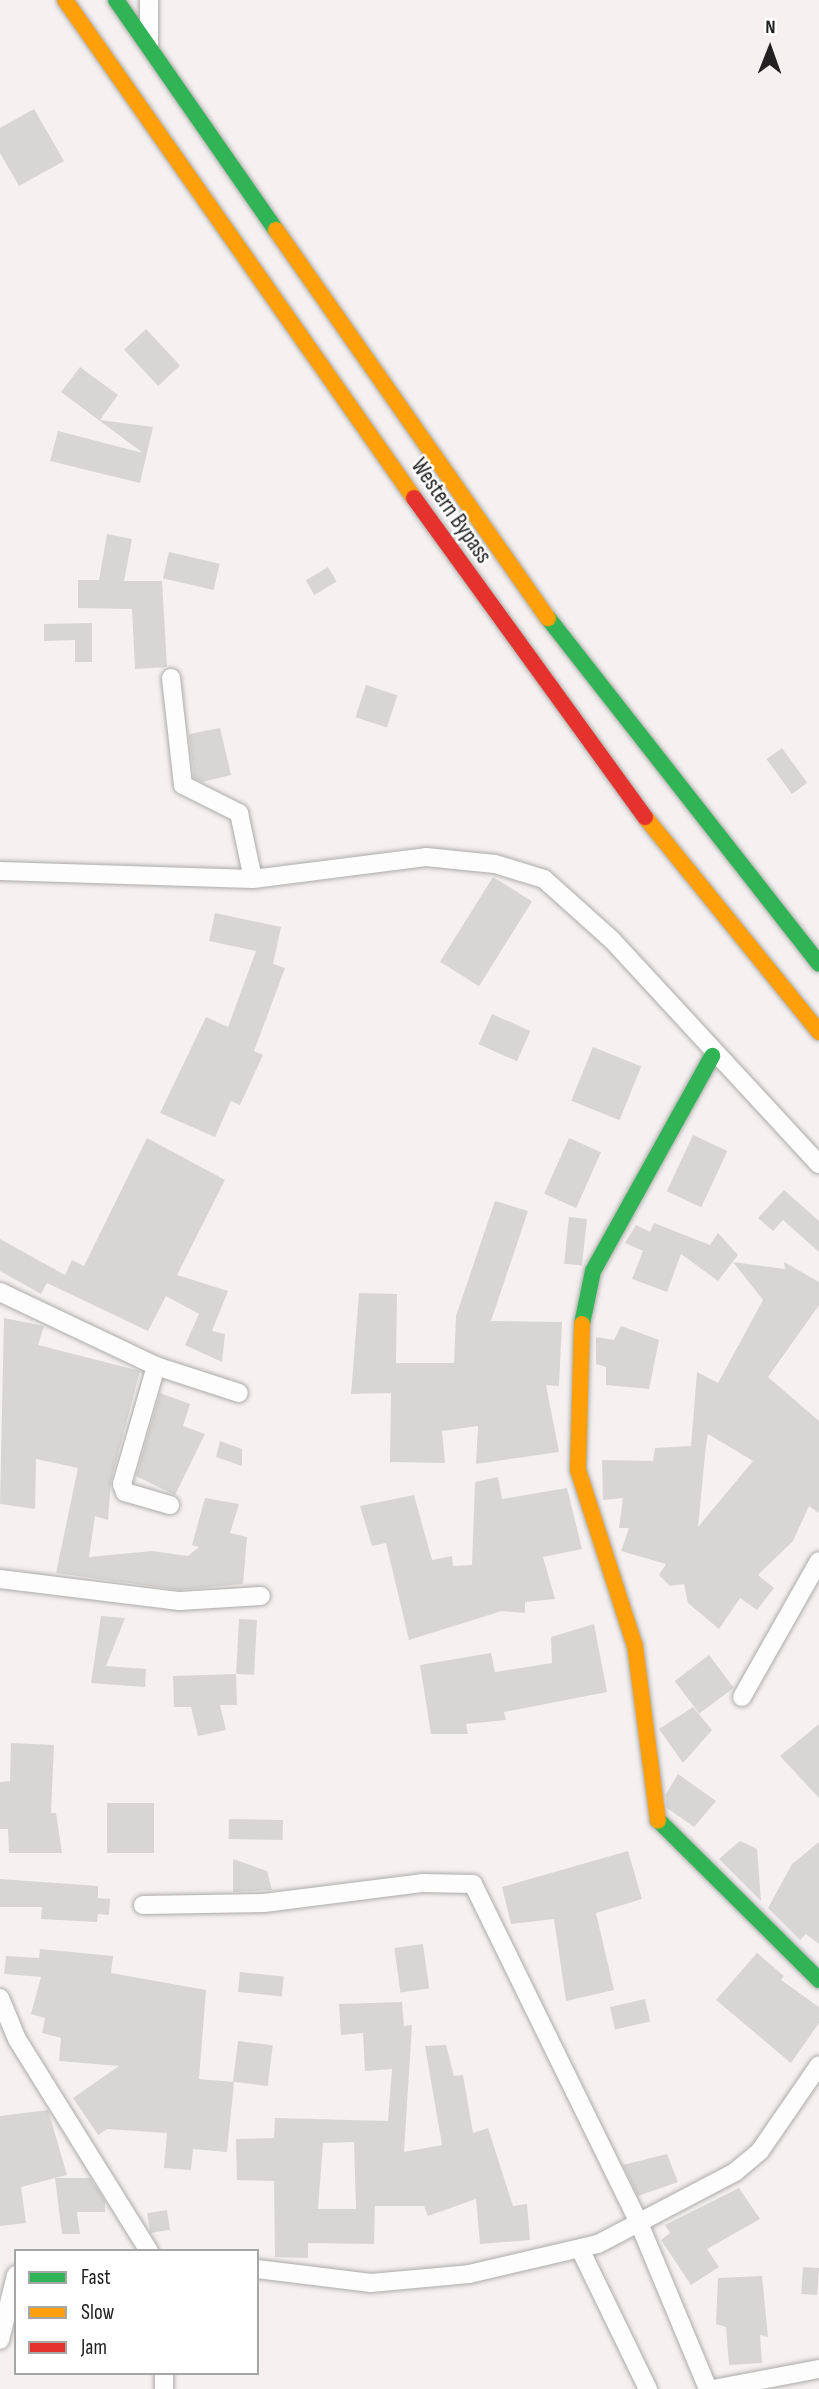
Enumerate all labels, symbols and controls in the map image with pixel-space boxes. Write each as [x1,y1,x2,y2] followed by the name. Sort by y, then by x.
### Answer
[735,14,805,84] north arrow
[765,16,776,39] text: N
[405,453,497,569] street label: Western Bypass
[14,2249,259,2375] legend
[81,2265,111,2290] text: Fast
[81,2300,114,2325] text: Slow
[81,2335,107,2360] text: Jam

